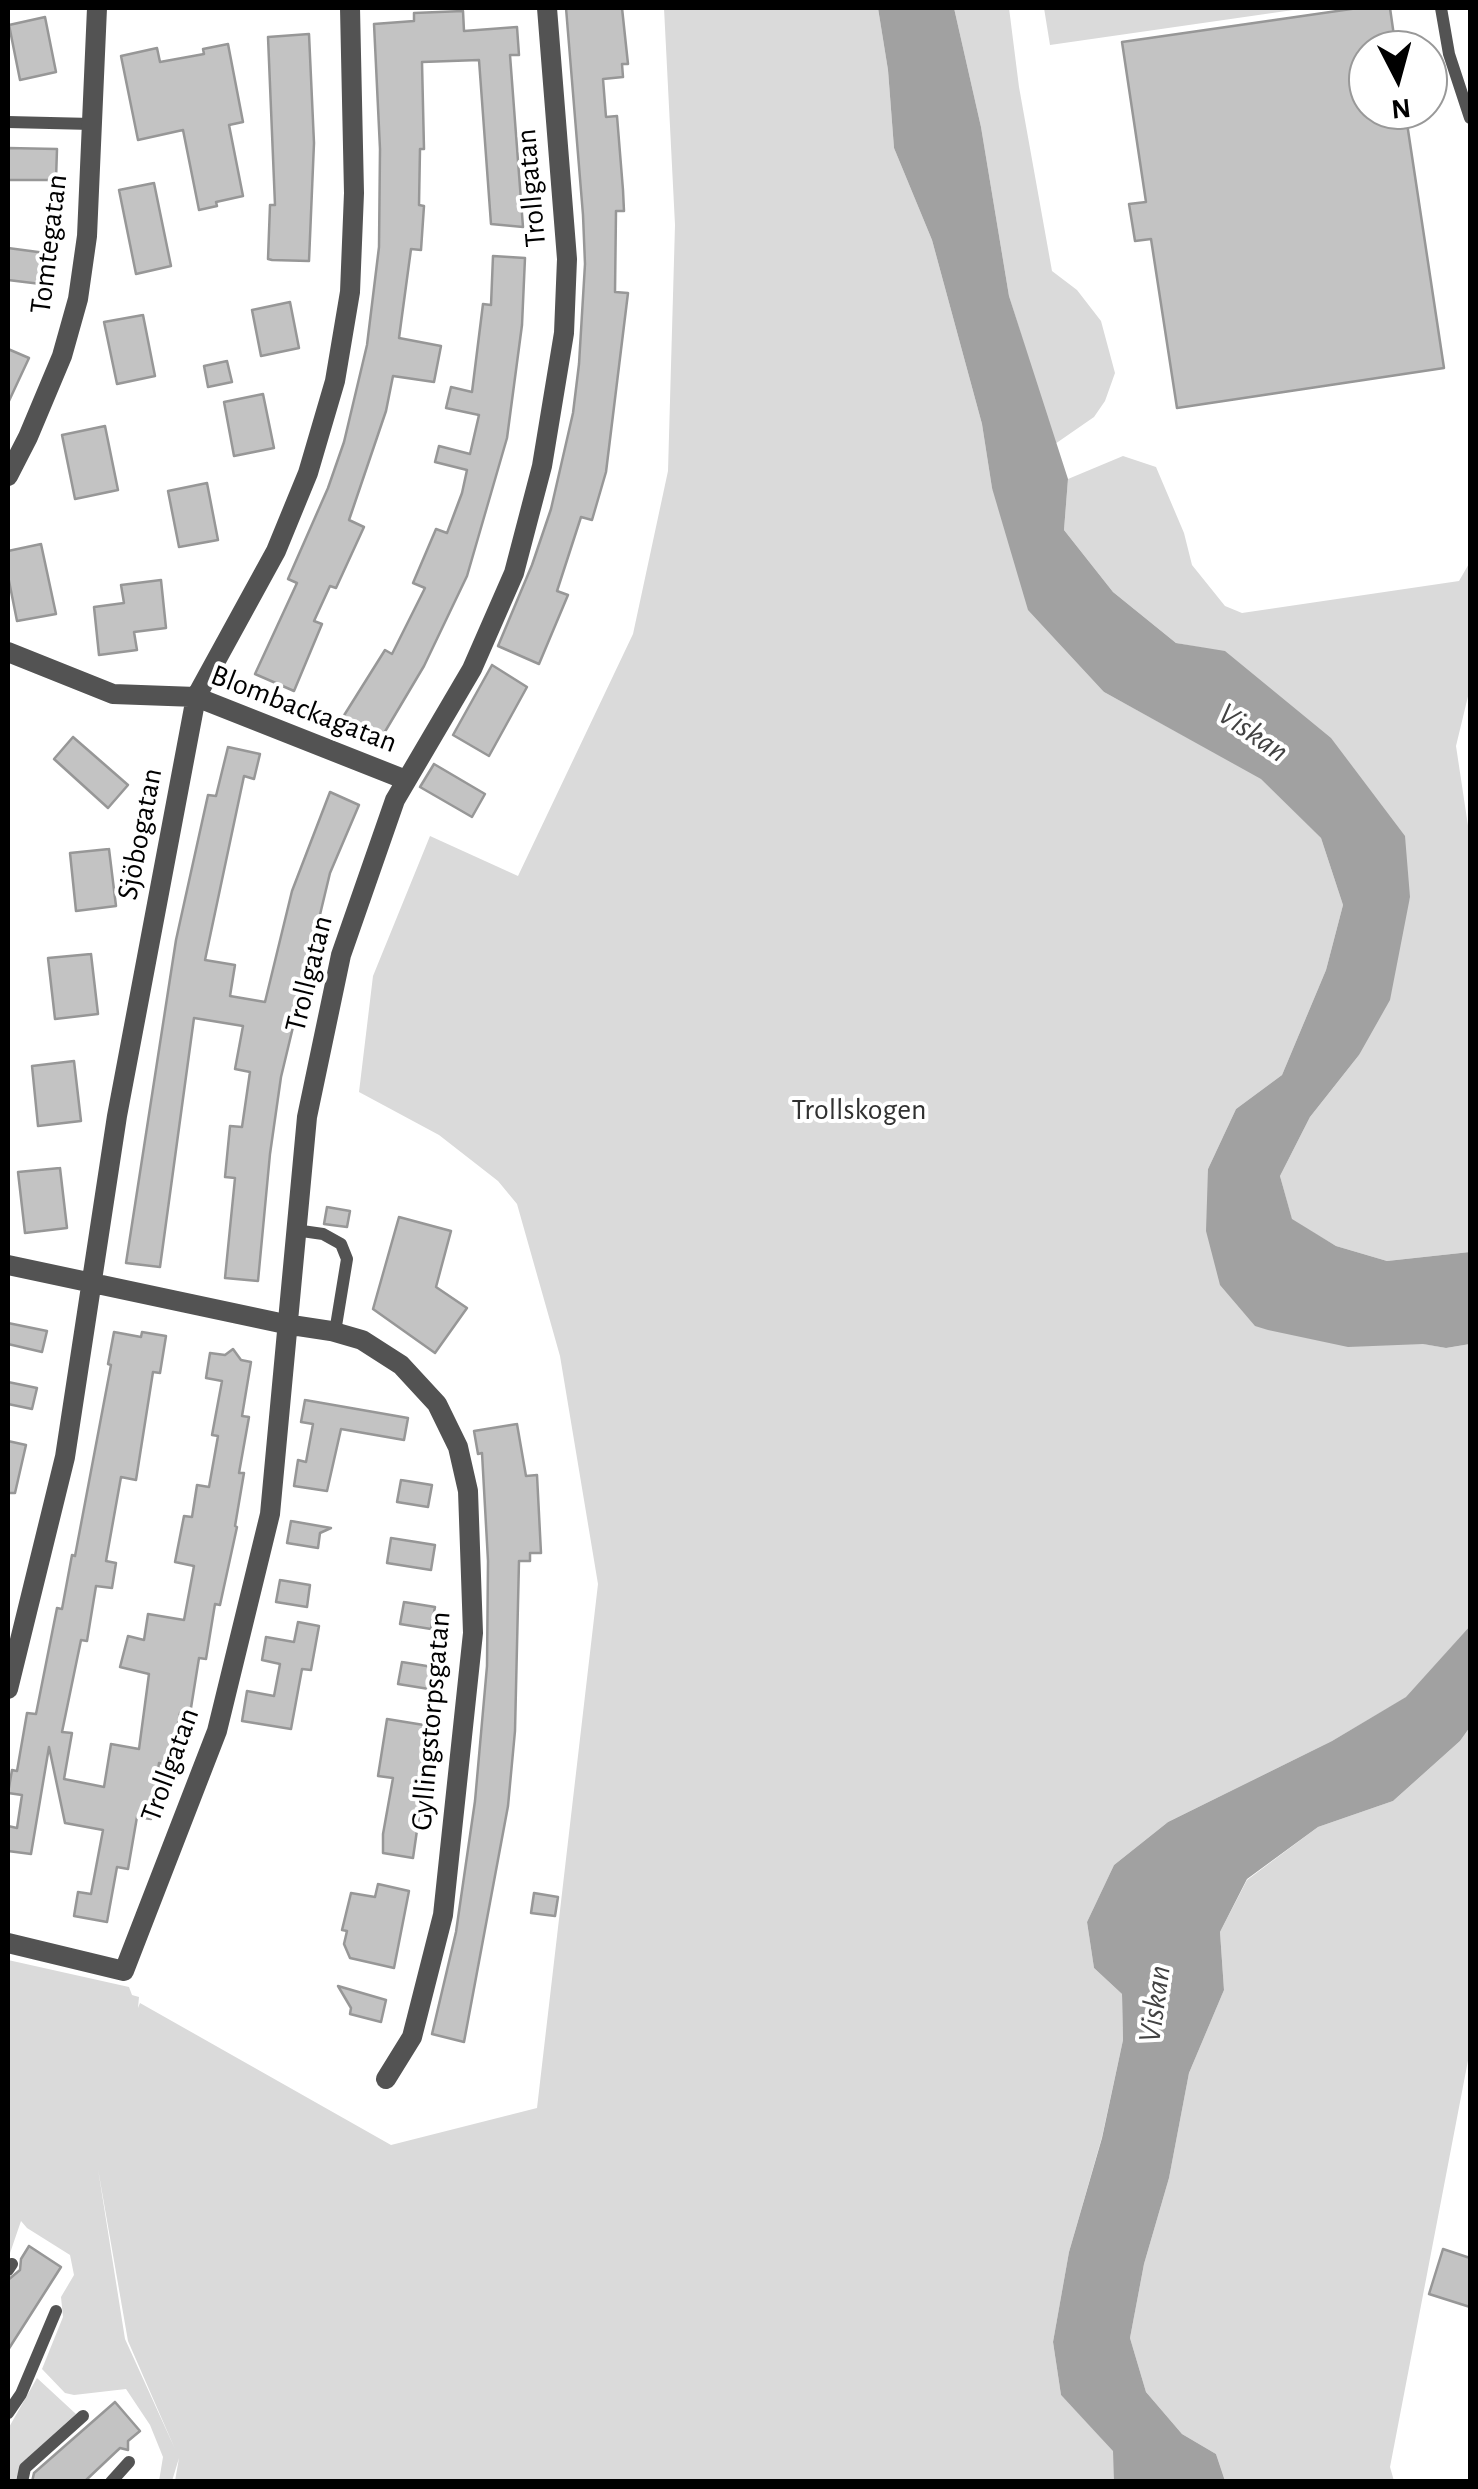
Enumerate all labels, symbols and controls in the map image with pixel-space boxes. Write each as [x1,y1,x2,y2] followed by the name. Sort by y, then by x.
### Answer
[1348,30,1448,130] north arrow
[1390,93,1412,123] text: N
[508,127,554,249] street label: Trollgatan
[23,172,75,316] street label: Tomtegatan
[206,657,402,761] street label: Blombackagatan
[1210,695,1296,771] water label: Viskan
[110,765,170,903] street label: Sjöbogatan
[277,912,341,1036] street label: Trollgatan
[792,1092,926,1128] park label: Trollskogen
[403,1610,459,1832] street label: Gyllingstorpsgatan
[133,1703,207,1827] street label: Trollgatan
[1131,1963,1179,2045] water label: Viskan

